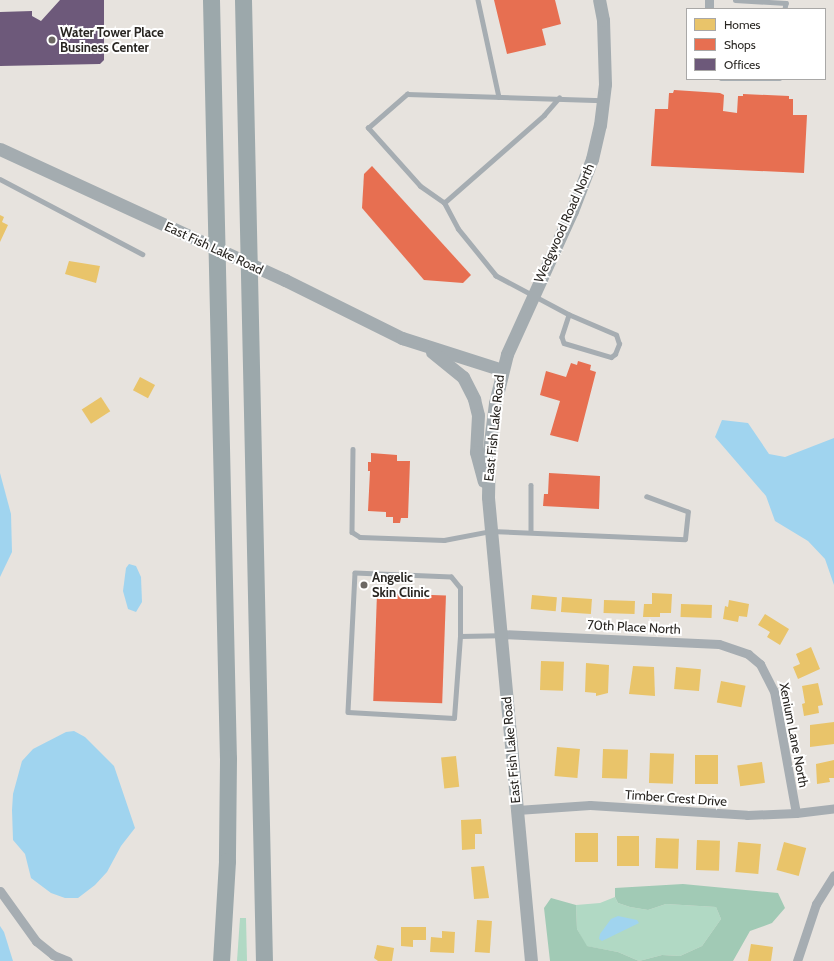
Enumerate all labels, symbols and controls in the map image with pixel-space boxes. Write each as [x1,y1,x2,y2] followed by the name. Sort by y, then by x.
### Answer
[686,8,826,80] legend
[724,17,761,32] text: Homes
[60,25,164,56] place label: Water Tower Place Business Center
[47,35,57,45] marker: Water Tower Place Business Center
[724,37,756,52] text: Shops
[724,57,760,72] text: Offices
[531,161,597,285] street label: Wedgwood Road North
[162,218,266,278] street label: East Fish Lake Road
[481,374,507,482] street label: East Fish Lake Road
[372,570,430,601] place label: Angelic Skin Clinic
[359,580,369,590] marker: Angelic Skin Clinic
[587,617,681,637] street label: 70th Place North
[776,681,812,789] street label: Xenium Lane North
[499,696,523,804] street label: East Fish Lake Road
[624,787,728,809] street label: Timber Crest Drive

